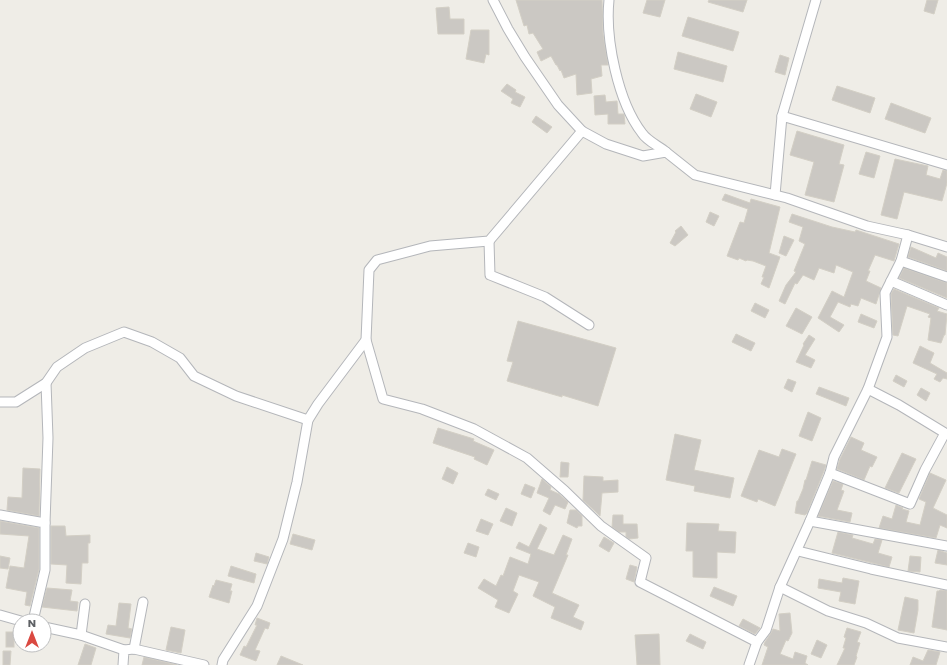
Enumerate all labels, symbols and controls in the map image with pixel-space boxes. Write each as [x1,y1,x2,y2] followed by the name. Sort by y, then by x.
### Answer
[12,613,52,653] north arrow
[28,615,36,631] text: N

